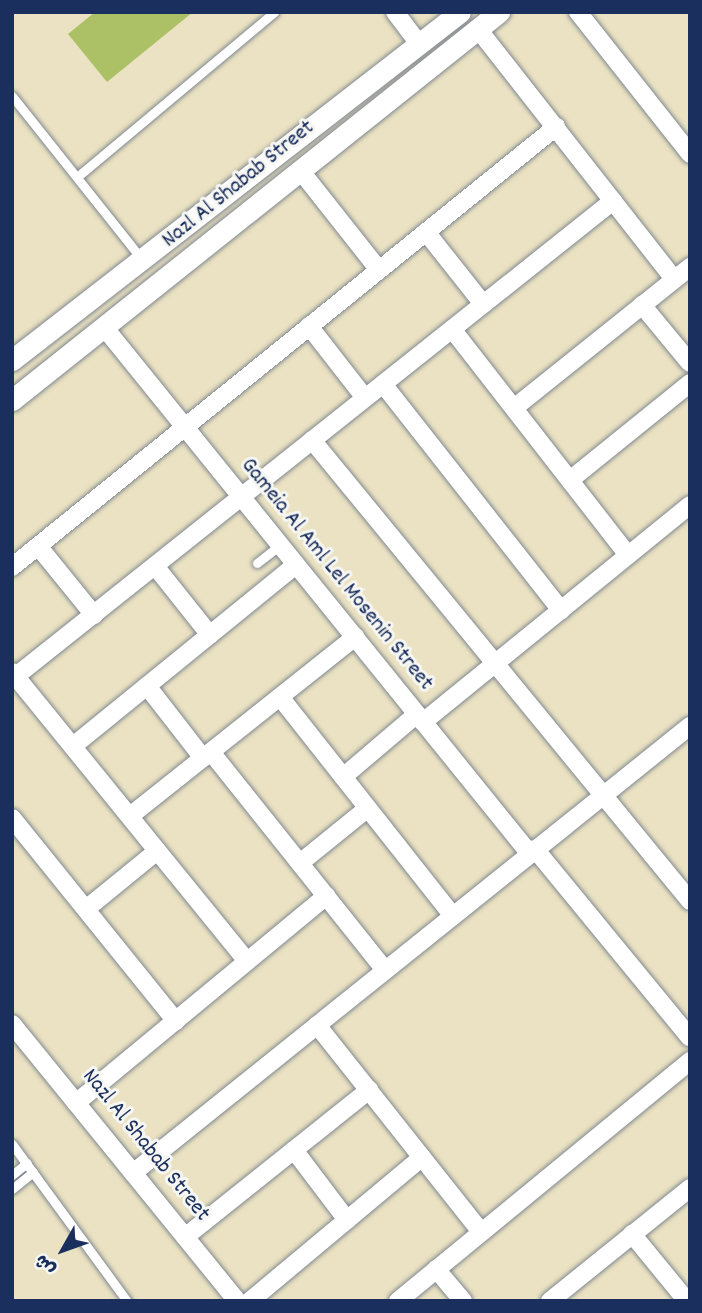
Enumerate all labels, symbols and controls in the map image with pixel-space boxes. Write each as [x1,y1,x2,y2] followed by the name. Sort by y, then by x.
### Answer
[157,115,321,255] street label: Nazl Al Shabab Street
[234,453,438,697] street label: Gameia Al Aml Lel Mosenin Street
[75,1064,215,1228] street label: Nazl Al Shabab Street
[28,1215,98,1285] north arrow
[29,1247,64,1281] text: ش

